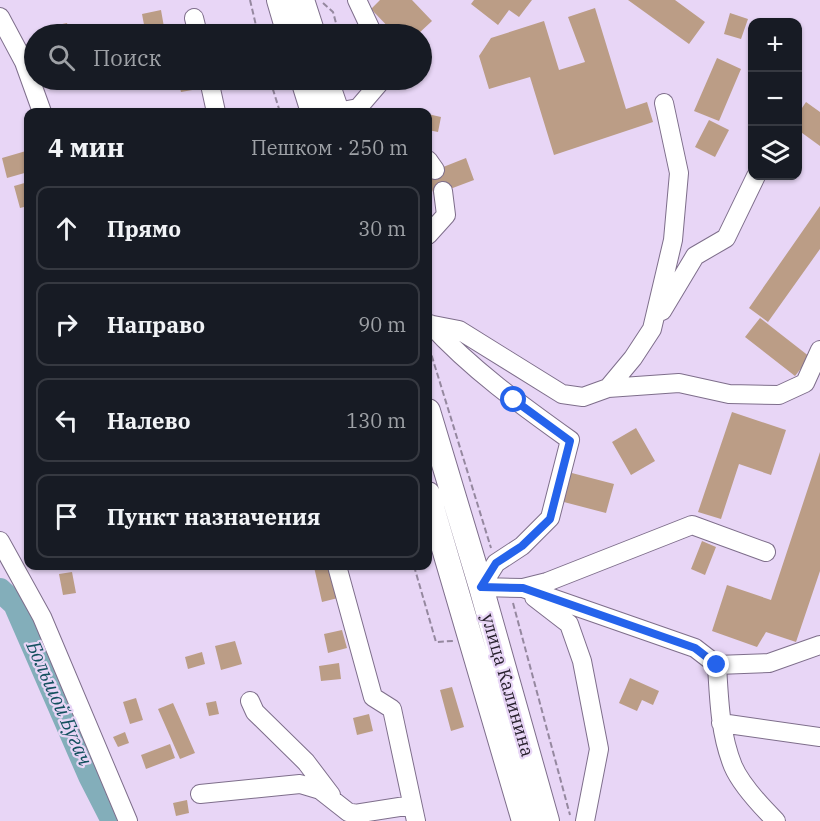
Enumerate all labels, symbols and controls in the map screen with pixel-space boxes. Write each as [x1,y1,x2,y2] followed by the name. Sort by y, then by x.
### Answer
[748,18,802,180] map controls
[748,18,802,72] button: +
[24,24,432,90] search box
[45,41,78,74] icon: search
[93,43,161,72] text: Поиск
[748,72,802,126] button: −
[748,126,802,180] button: layers
[48,130,124,164] text: 4 мин
[251,134,408,161] text: Пешком · 250 m
[50,212,83,245] icon: ahead
[107,214,181,243] text: Прямо
[358,215,406,242] text: 30 m
[50,308,83,341] icon: right
[107,310,205,339] text: Направо
[358,311,406,338] text: 90 m
[500,386,526,412] route start
[50,404,83,437] icon: left
[107,406,191,435] text: Налево
[346,407,406,434] text: 130 m
[50,500,83,533] icon: arrive
[107,502,321,531] text: Пункт назначения
[477,611,539,759] street label: улица Калинина
[20,635,100,770] water label: Большой Бугач
[703,651,729,677] route end

